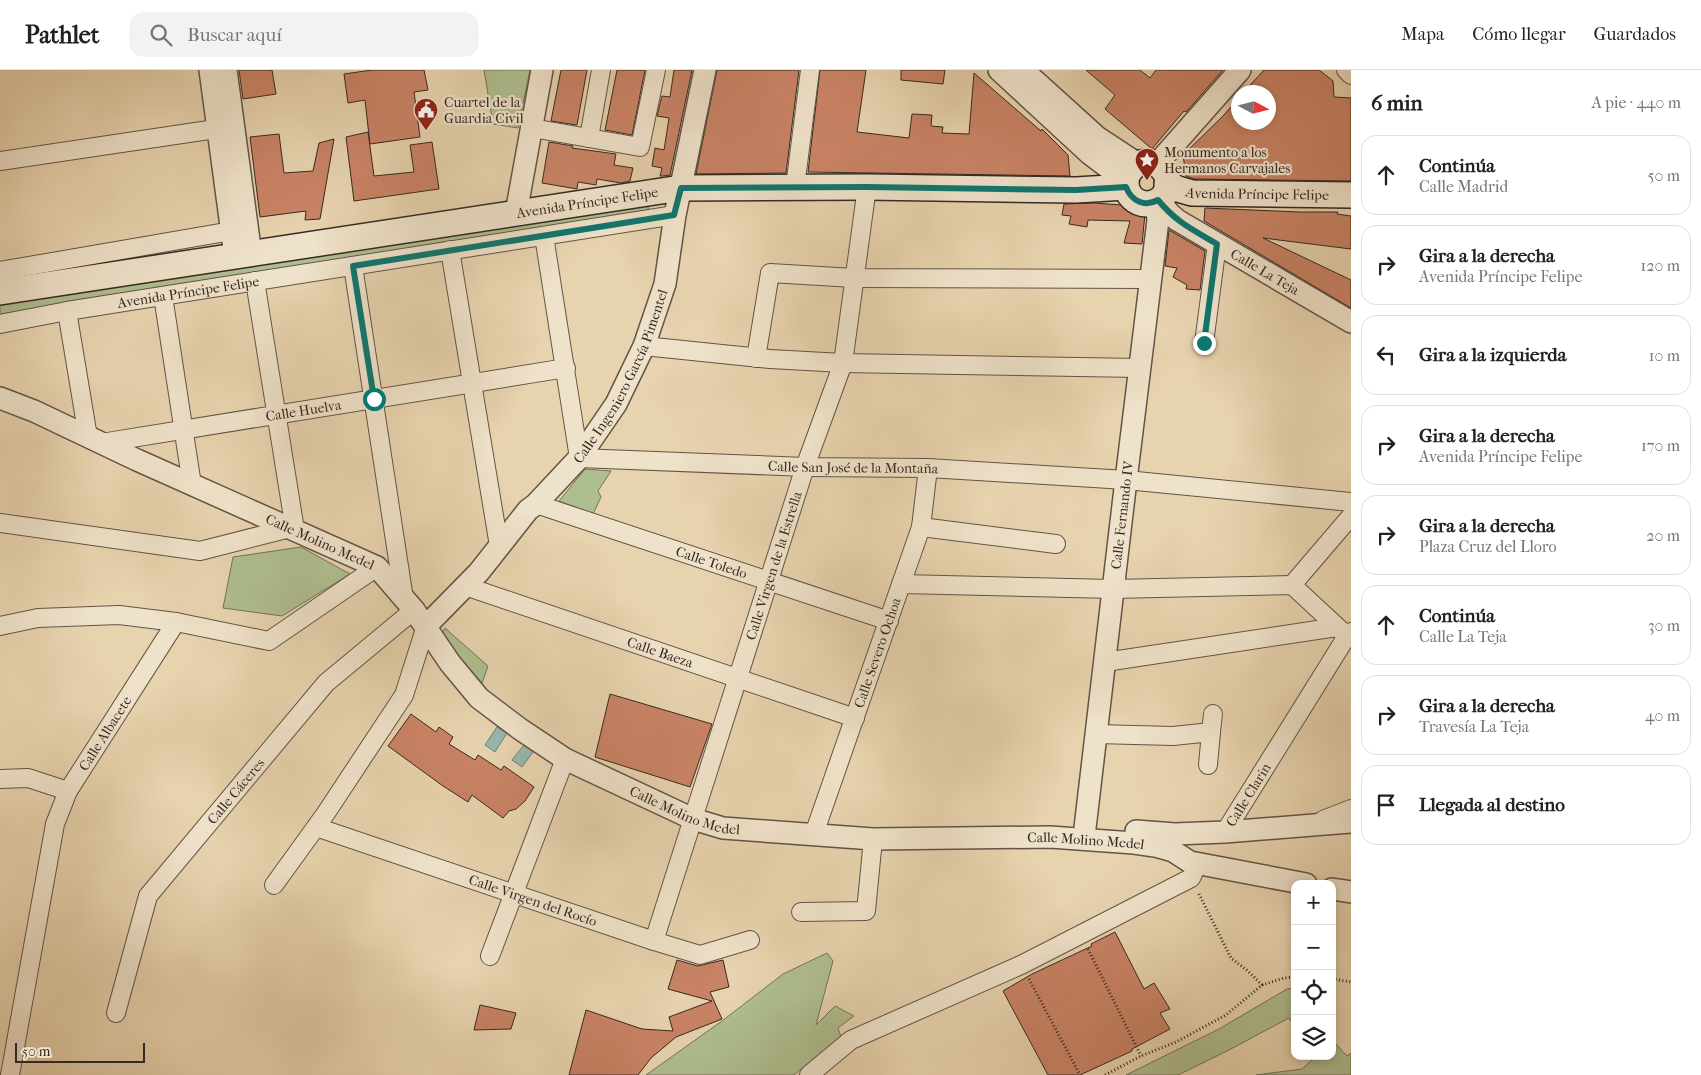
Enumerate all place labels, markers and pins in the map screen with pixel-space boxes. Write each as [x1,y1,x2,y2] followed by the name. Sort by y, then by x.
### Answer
[444,94,524,127] place label: Cuartel de la Guardia Civil
[413,97,439,131] public building icon: Cuartel de la Guardia Civil
[1164,144,1290,177] place label: Monumento a los Hermanos Carvajales
[1134,147,1160,181] place icon: Monumento a los Hermanos Carvajales

